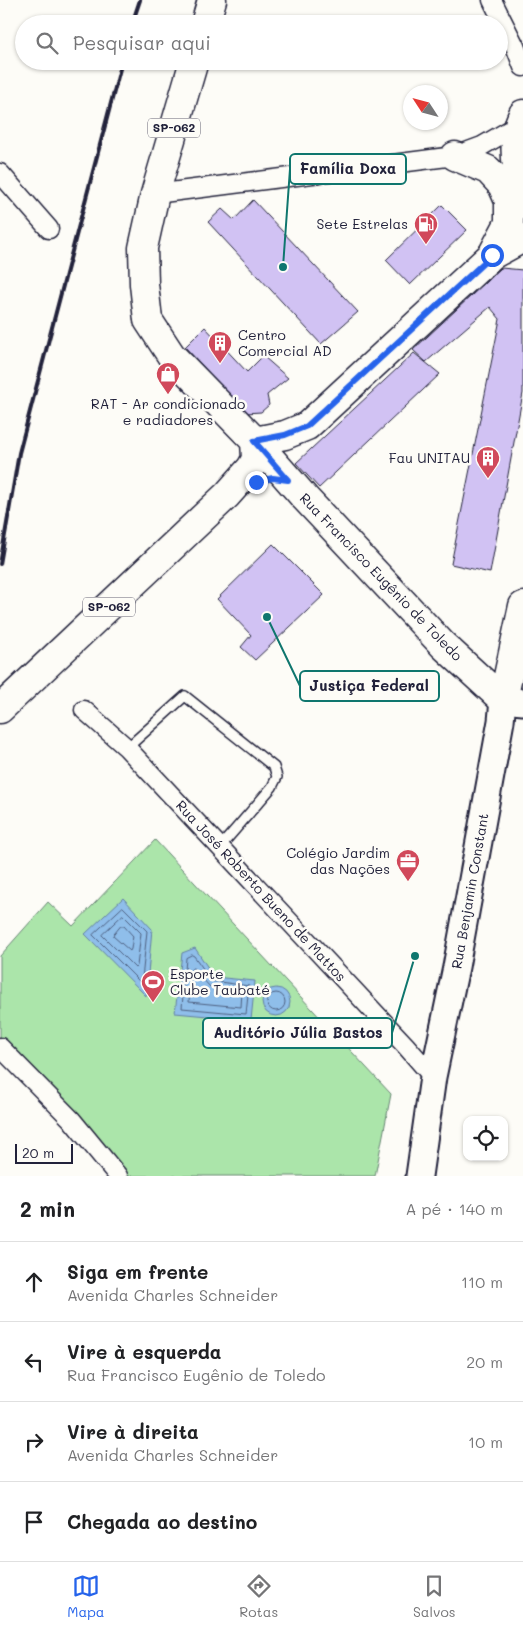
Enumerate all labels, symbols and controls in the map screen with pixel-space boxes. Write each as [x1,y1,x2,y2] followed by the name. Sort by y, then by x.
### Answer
[15,15,508,70] search box
[33,29,61,57] icon: search
[73,30,211,55] text: Pesquisar aqui
[403,85,448,130] north arrow
[148,119,200,138] road number: SP-062
[290,154,406,184] callout: Família Doxa
[300,158,396,178] text: Família Doxa
[413,211,439,245] fuel station icon: Sete Estrelas
[316,214,408,233] place label: Sete Estrelas
[481,244,504,267] route start
[238,325,332,360] place label: Centro Comercial AD
[207,330,233,364] building icon: Centro Comercial AD
[155,361,181,395] shop icon: RAT - Ar condicionado e radiadores
[91,394,245,429] place label: RAT - Ar condicionado e radiadores
[475,445,501,479] building icon: Fau UNITAU
[389,448,470,467] place label: Fau UNITAU
[245,471,268,494] route end
[296,489,467,665] street label: Rua Francisco Eugênio de Toledo
[83,598,135,616] road number: SP-062
[300,671,439,701] callout: Justiça Federal
[309,675,429,695] text: Justiça Federal
[172,796,351,985] street label: Rua José Roberto Bueno de Mattos
[446,812,493,970] street label: Rua Benjamin Constant
[286,843,390,878] place label: Colégio Jardim das Nações
[395,848,421,882] office icon: Colégio Jardim das Nações
[170,964,270,999] place label: Esporte Clube Taubaté
[140,969,166,1003] sports icon: Esporte Clube Taubaté
[203,1018,392,1048] callout: Auditório Júlia Bastos
[213,1022,383,1042] text: Auditório Júlia Bastos
[463,1116,508,1161] map controls
[463,1116,508,1161] button: locate
[15,1141,72,1164] scale bar
[22,1143,54,1162] text: 20 m
[20,1195,75,1222] text: 2 min
[406,1198,503,1219] text: A pé · 140 m
[67,1259,208,1284] text: Siga em frente
[20,1268,48,1296] icon: ahead
[461,1271,503,1292] text: 110 m
[67,1284,278,1305] text: Avenida Charles Schneider
[67,1339,222,1364] text: Vire à esquerda
[20,1348,48,1376] icon: left
[466,1351,503,1372] text: 20 m
[67,1364,326,1385] text: Rua Francisco Eugênio de Toledo
[67,1419,199,1444] text: Vire à direita
[20,1428,48,1456] icon: right
[468,1431,503,1452] text: 10 m
[67,1444,278,1465] text: Avenida Charles Schneider
[20,1508,48,1536] icon: arrive
[67,1509,257,1534] text: Chegada ao destino
[67,1572,105,1621] tab: Mapa
[239,1572,278,1621] tab: Rotas
[413,1572,456,1621] tab: Salvos

